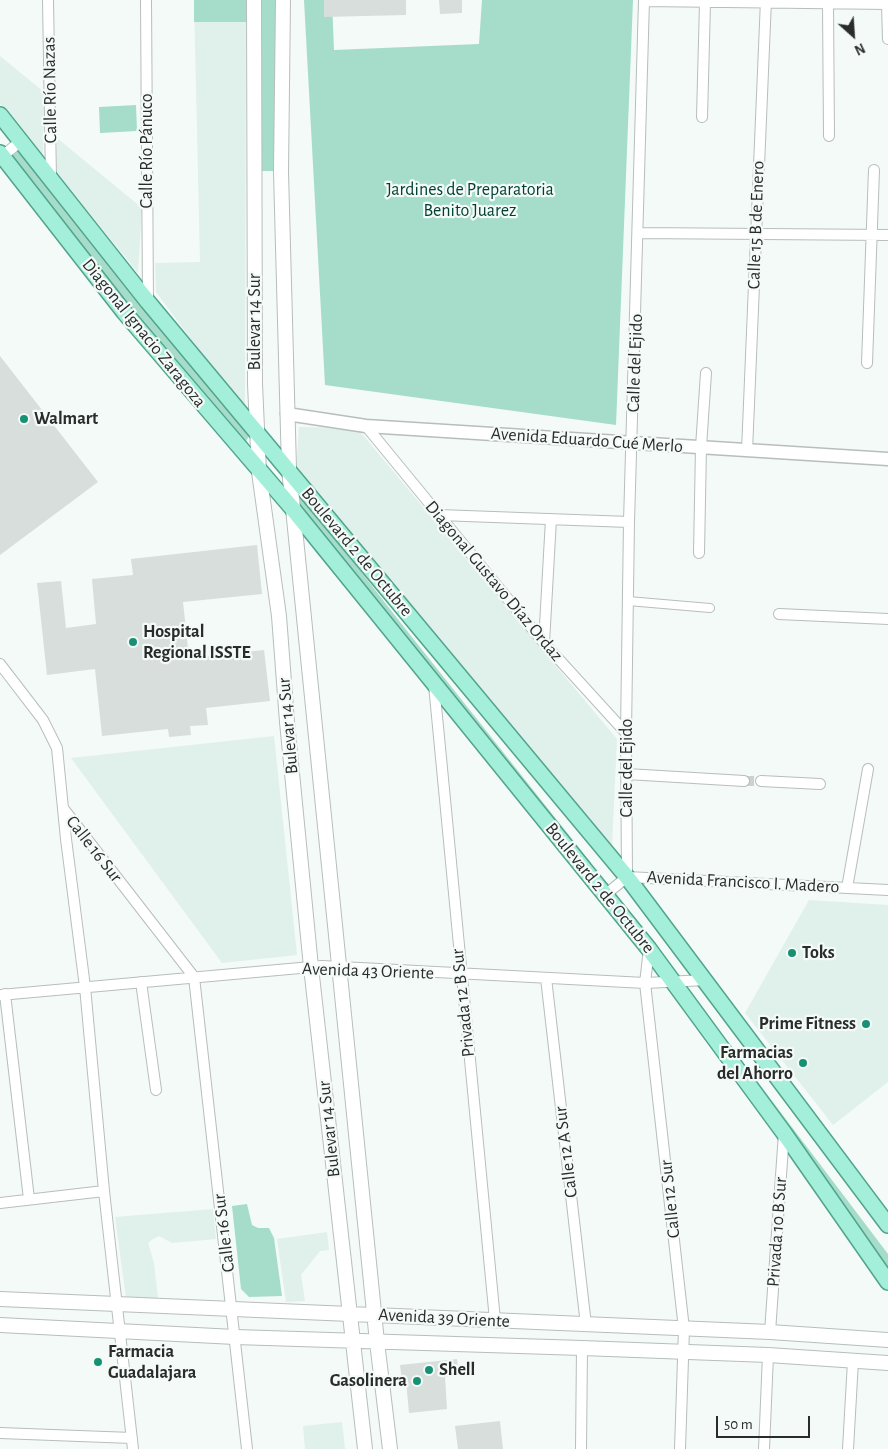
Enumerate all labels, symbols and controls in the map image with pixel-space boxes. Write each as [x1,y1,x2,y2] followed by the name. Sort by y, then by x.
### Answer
[828,10,878,60] north arrow
[38,37,62,143] street label: Calle Río Nazas
[852,40,867,57] text: N
[136,93,158,209] street label: Calle Río Pánuco
[743,160,769,290] street label: Calle 15 B de Enero
[386,179,554,222] park label: Jardines de Preparatoria Benito Juarez
[77,254,211,412] street label: Diagonal Ignacio Zaragoza
[244,274,266,370] street label: Bulevar 14 Sur
[622,313,648,413] street label: Calle del Ejido
[34,408,98,430] place label: Walmart
[18,413,30,425] marker: Walmart
[490,423,684,457] street label: Avenida Eduardo Cué Merlo
[297,483,417,621] street label: Boulevard 2 de Octubre
[420,496,568,666] street label: Diagonal Gustavo Díaz Ordaz
[143,621,251,664] place label: Hospital Regional ISSTE
[127,636,139,648] marker: Hospital Regional ISSTE
[273,677,303,775] street label: Bulevar 14 Sur
[616,719,638,817] street label: Calle del Ejido
[61,811,127,887] street label: Calle 16 Sur
[541,818,659,958] street label: Boulevard 2 de Octubre
[646,866,840,898] street label: Avenida Francisco I. Madero
[802,942,835,964] place label: Toks
[786,947,798,959] marker: Toks
[447,948,479,1058] street label: Privada 12 B Sur
[302,958,434,984] street label: Avenida 43 Oriente
[759,1013,856,1035] place label: Prime Fitness
[860,1018,872,1030] marker: Prime Fitness
[717,1042,793,1084] place label: Farmacias del Ahorro
[797,1057,809,1069] marker: Farmacias del Ahorro
[313,1080,345,1178] street label: Bulevar 14 Sur
[550,1105,582,1199] street label: Calle 12 A Sur
[655,1159,685,1239] street label: Calle 12 Sur
[762,1176,792,1288] street label: Privada 10 B Sur
[208,1193,240,1273] street label: Calle 16 Sur
[378,1304,510,1332] street label: Avenida 39 Oriente
[108,1341,196,1384] place label: Farmacia Guadalajara
[92,1356,104,1368] marker: Farmacia Guadalajara
[439,1359,475,1381] place label: Shell
[423,1364,435,1376] marker: Shell
[330,1370,407,1392] place label: Gasolinera
[411,1375,423,1387] marker: Gasolinera
[718,1406,812,1438] scale bar
[724,1417,753,1432] text: 50 m

